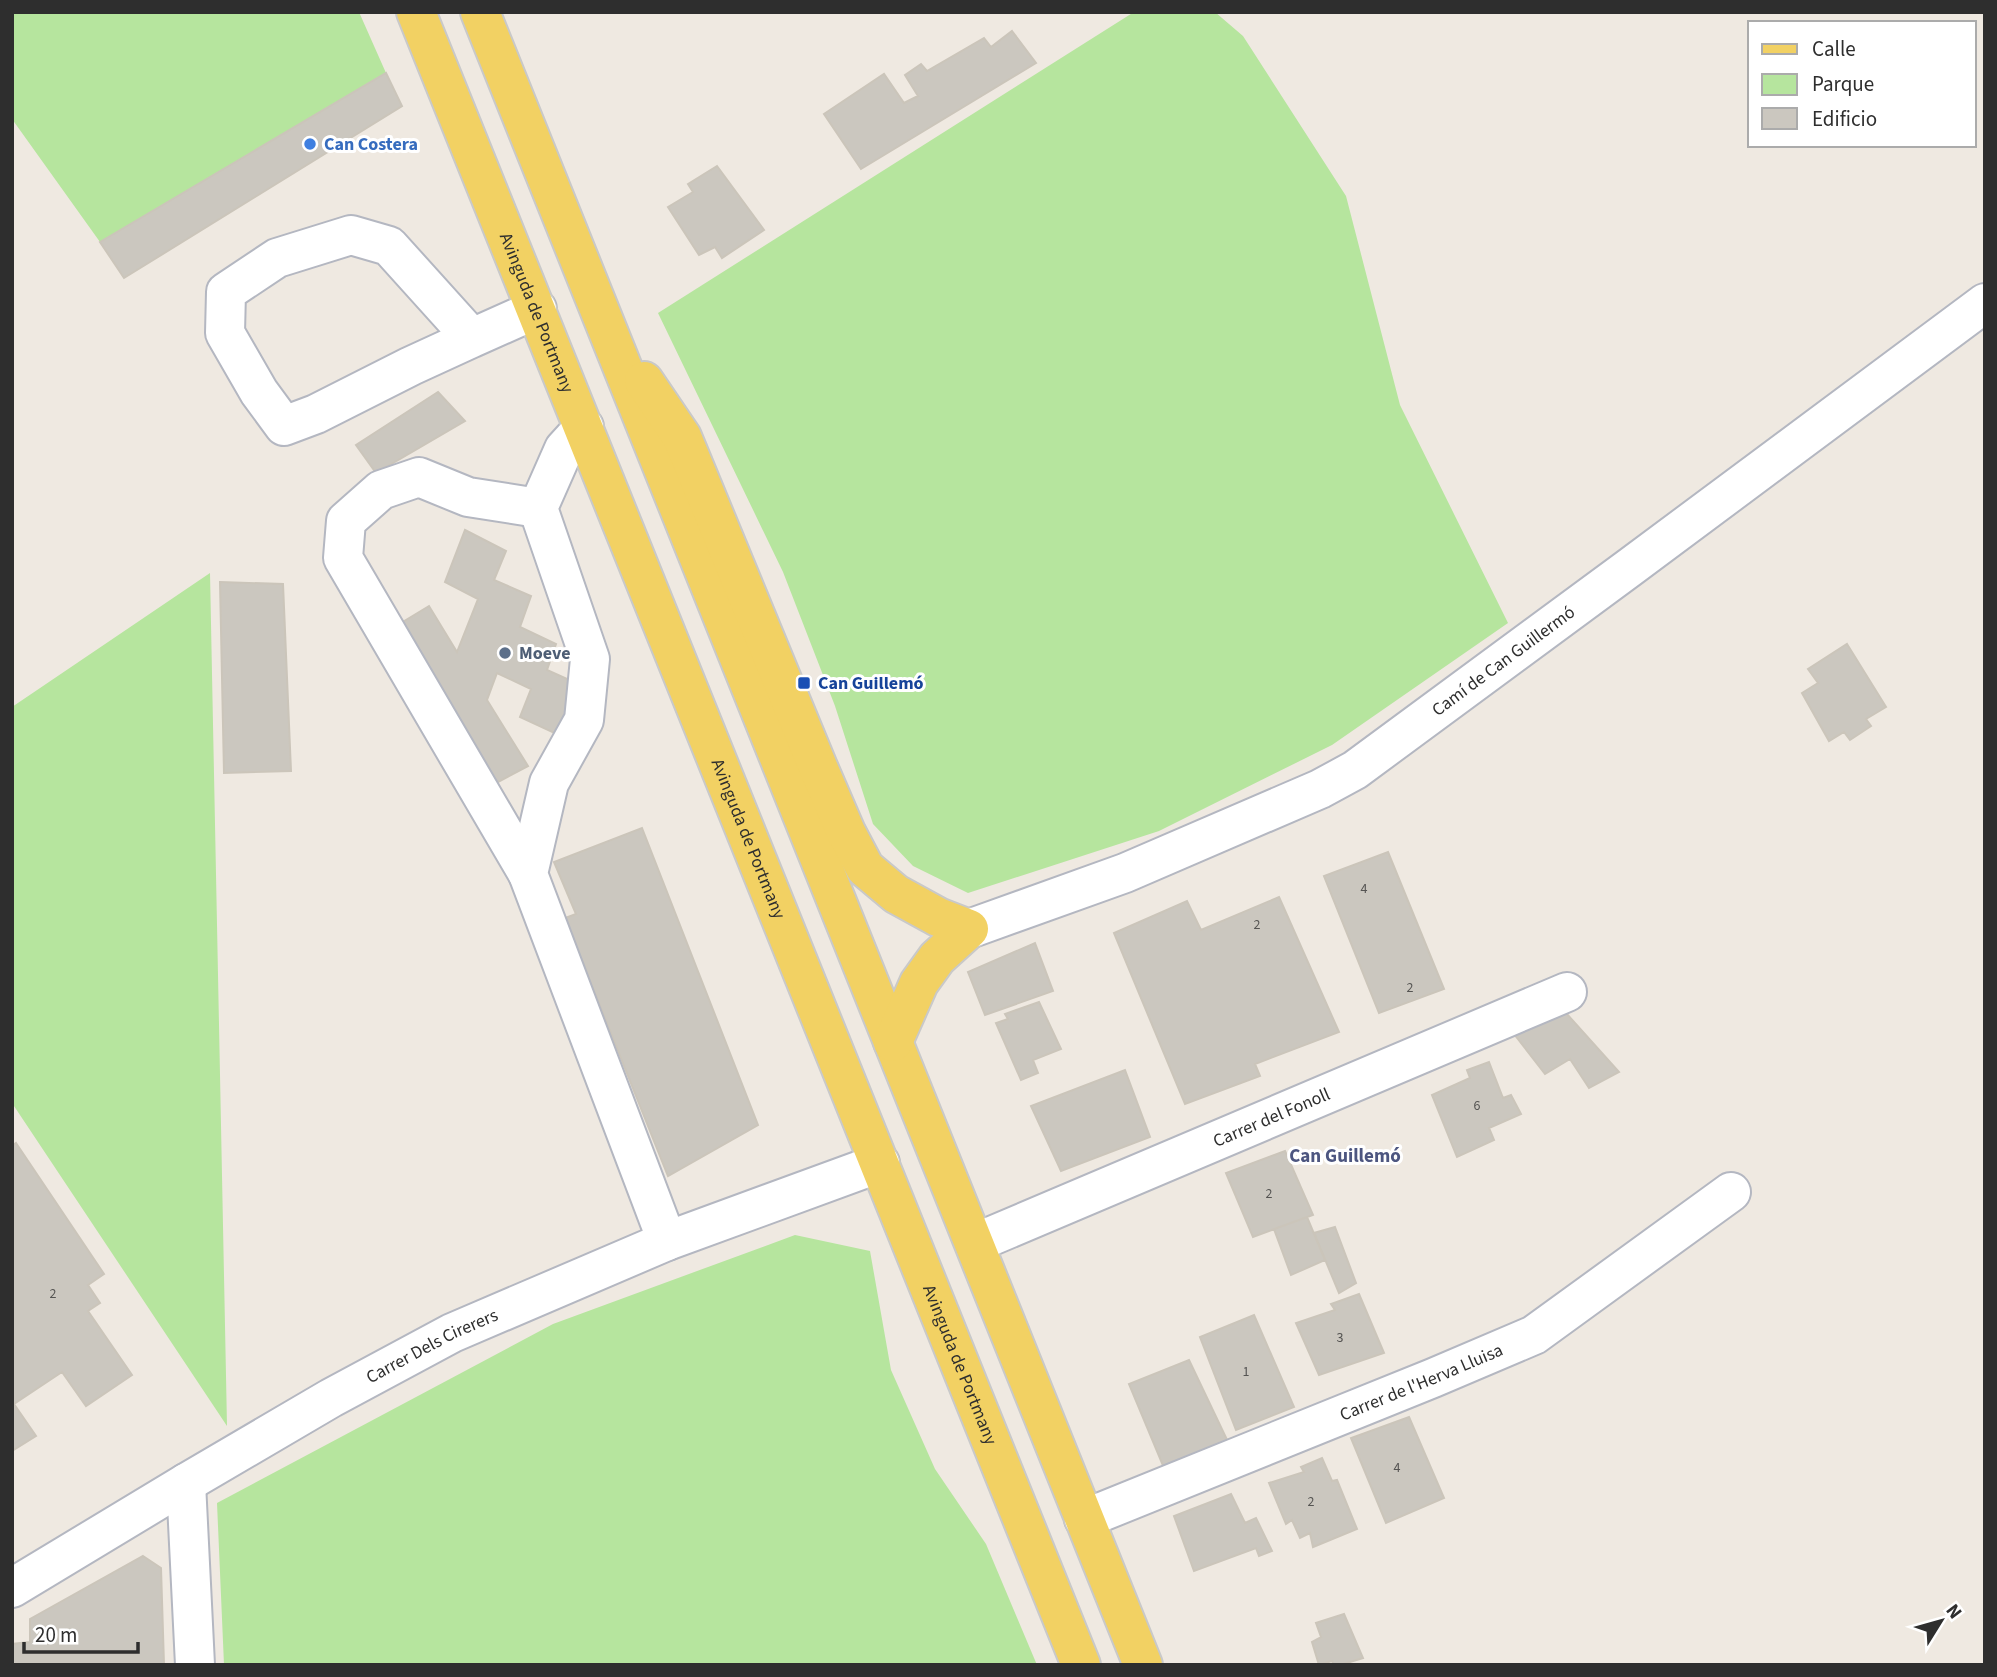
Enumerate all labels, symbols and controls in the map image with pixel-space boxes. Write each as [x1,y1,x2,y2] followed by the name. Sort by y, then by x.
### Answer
[1748,21,1976,147] legend
[1812,34,1856,64] text: Calle
[1812,69,1874,99] text: Parque
[1812,104,1877,134] text: Edificio
[324,132,418,157] place label: Can Costera
[302,136,318,152] marker: Can Costera
[493,229,581,397] street label: Avinguda de Portmany
[1426,600,1580,722] street label: Camí de Can Guillermó
[519,641,571,666] place label: Moeve
[497,645,513,661] marker: Moeve
[818,671,924,696] place label: Can Guillemó
[796,675,812,691] marker: Can Guillemó
[705,755,792,923] street label: Avinguda de Portmany
[1361,879,1368,899] house number: 4
[1254,915,1261,935] house number: 2
[1407,978,1414,998] house number: 2
[1209,1081,1334,1153] street label: Carrer del Fonoll
[1474,1096,1481,1116] house number: 6
[1289,1143,1401,1170] district label: Can Guillemó
[1266,1184,1273,1204] house number: 2
[917,1281,1004,1449] street label: Avinguda de Portmany
[50,1284,57,1304] house number: 2
[361,1302,502,1389] street label: Carrer Dels Cirerers
[1337,1328,1344,1348] house number: 3
[1336,1337,1507,1427] street label: Carrer de l'Herva Lluisa
[1243,1362,1250,1382] house number: 1
[1394,1458,1401,1478] house number: 4
[1308,1492,1315,1512] house number: 2
[1906,1586,1976,1656] north arrow
[1939,1598,1968,1625] text: N
[24,1610,138,1654] scale bar
[35,1620,77,1650] text: 20 m

